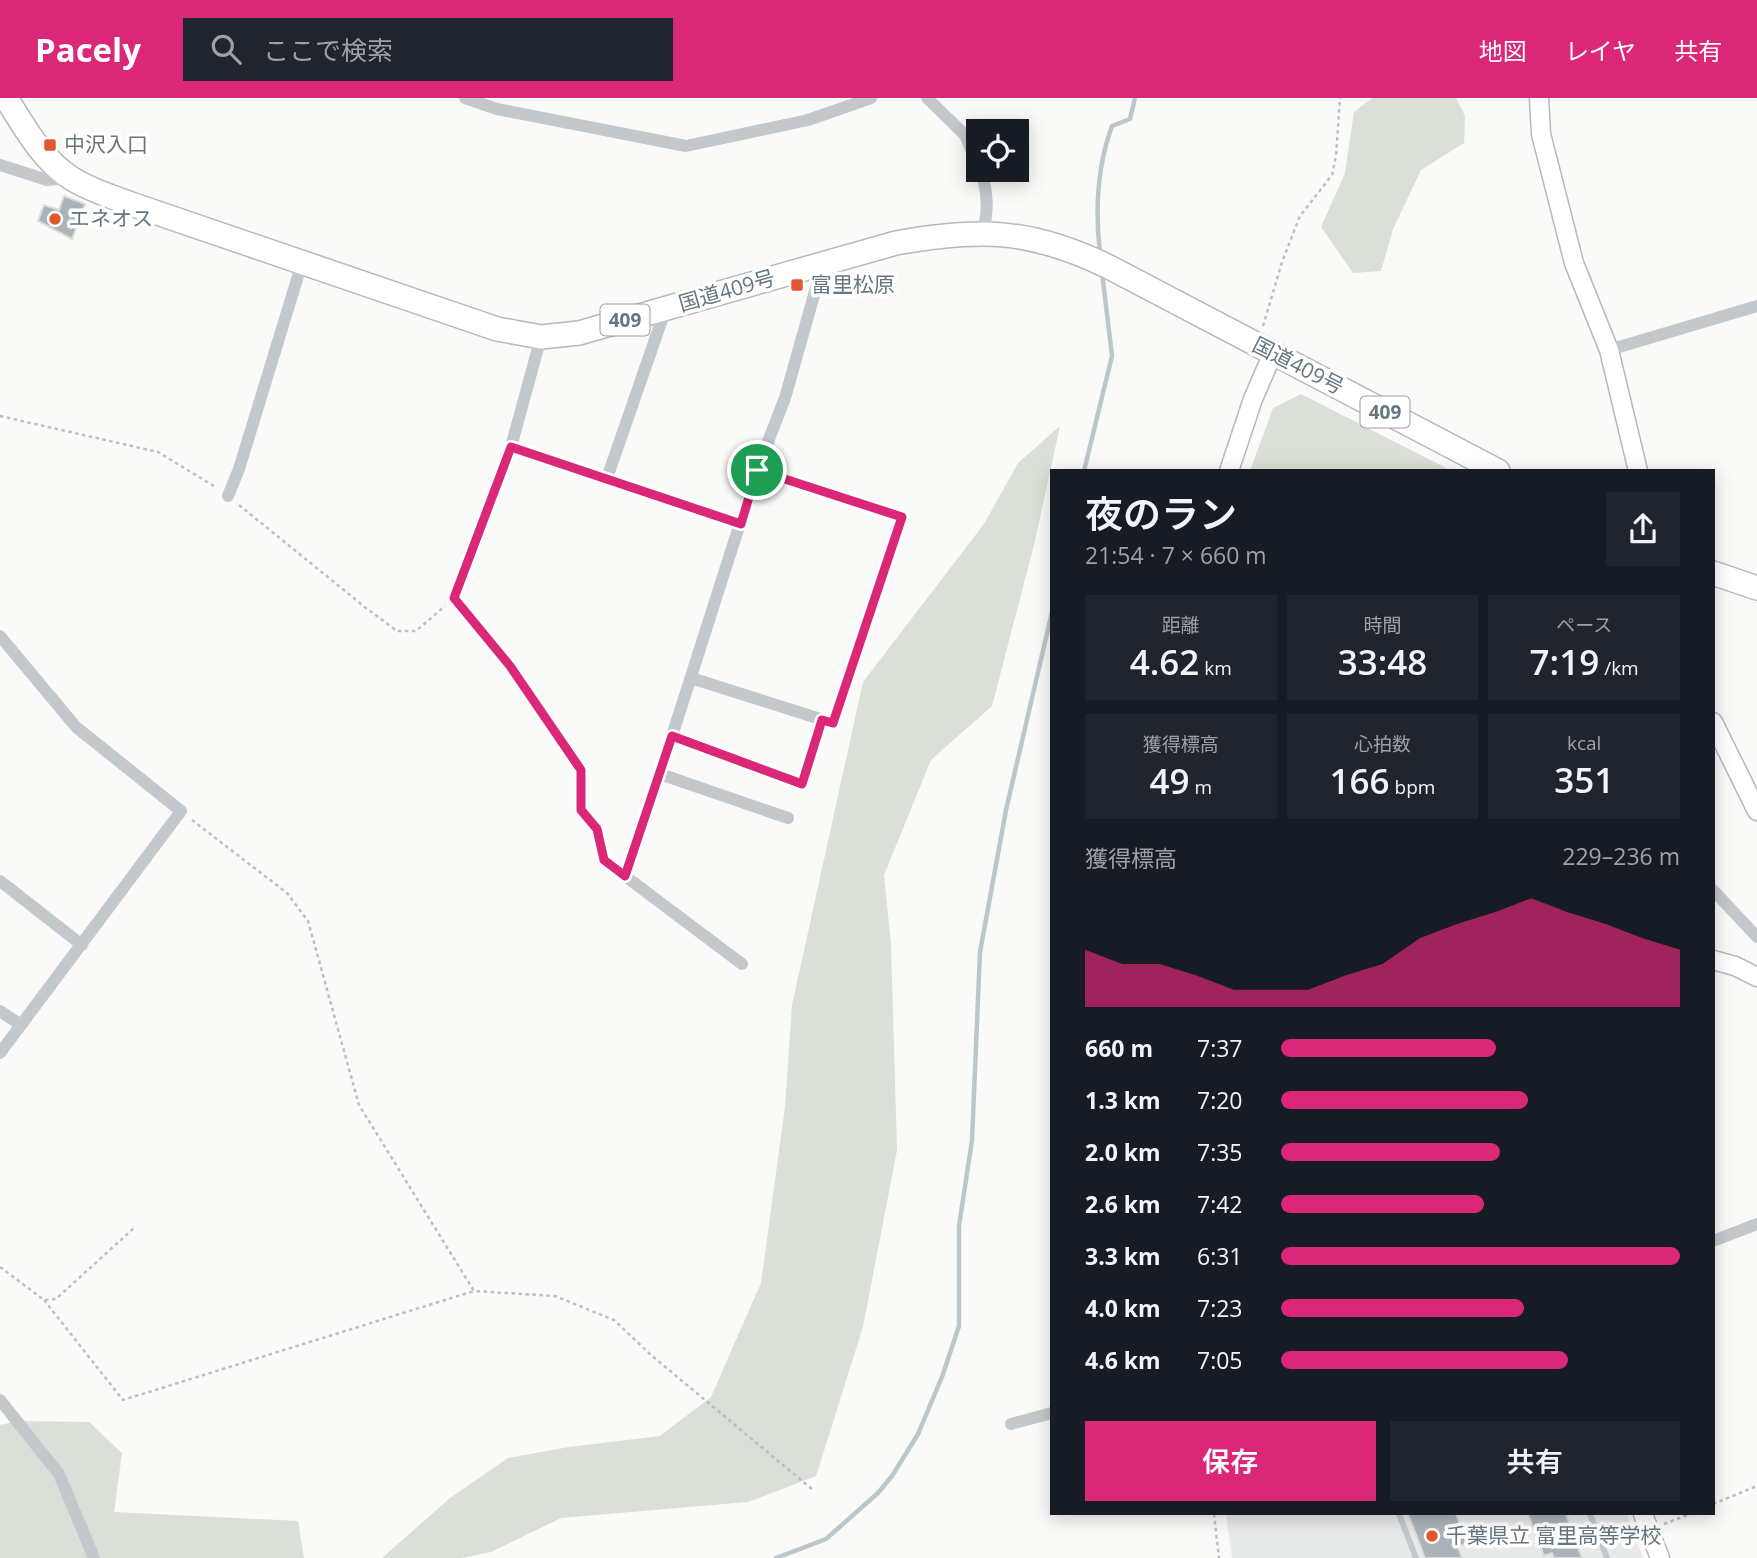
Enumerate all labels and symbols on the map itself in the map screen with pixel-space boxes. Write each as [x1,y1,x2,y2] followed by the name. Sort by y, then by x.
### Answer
[64,130,148,158] place label: 中沢入口
[42,137,58,153] marker: 中沢入口
[69,204,153,232] place label: エネオス
[47,211,63,227] marker: エネオス
[675,263,778,317] street label: 国道409号
[811,270,895,298] place label: 富里松原
[789,277,805,293] marker: 富里松原
[600,304,650,336] road number: 409
[1248,330,1349,400] street label: 国道409号
[1360,396,1410,428] road number: 409
[727,440,787,500] pin
[1446,1521,1661,1549] place label: 千葉県立 富里高等学校
[1424,1528,1440,1544] marker: 千葉県立 富里高等学校

